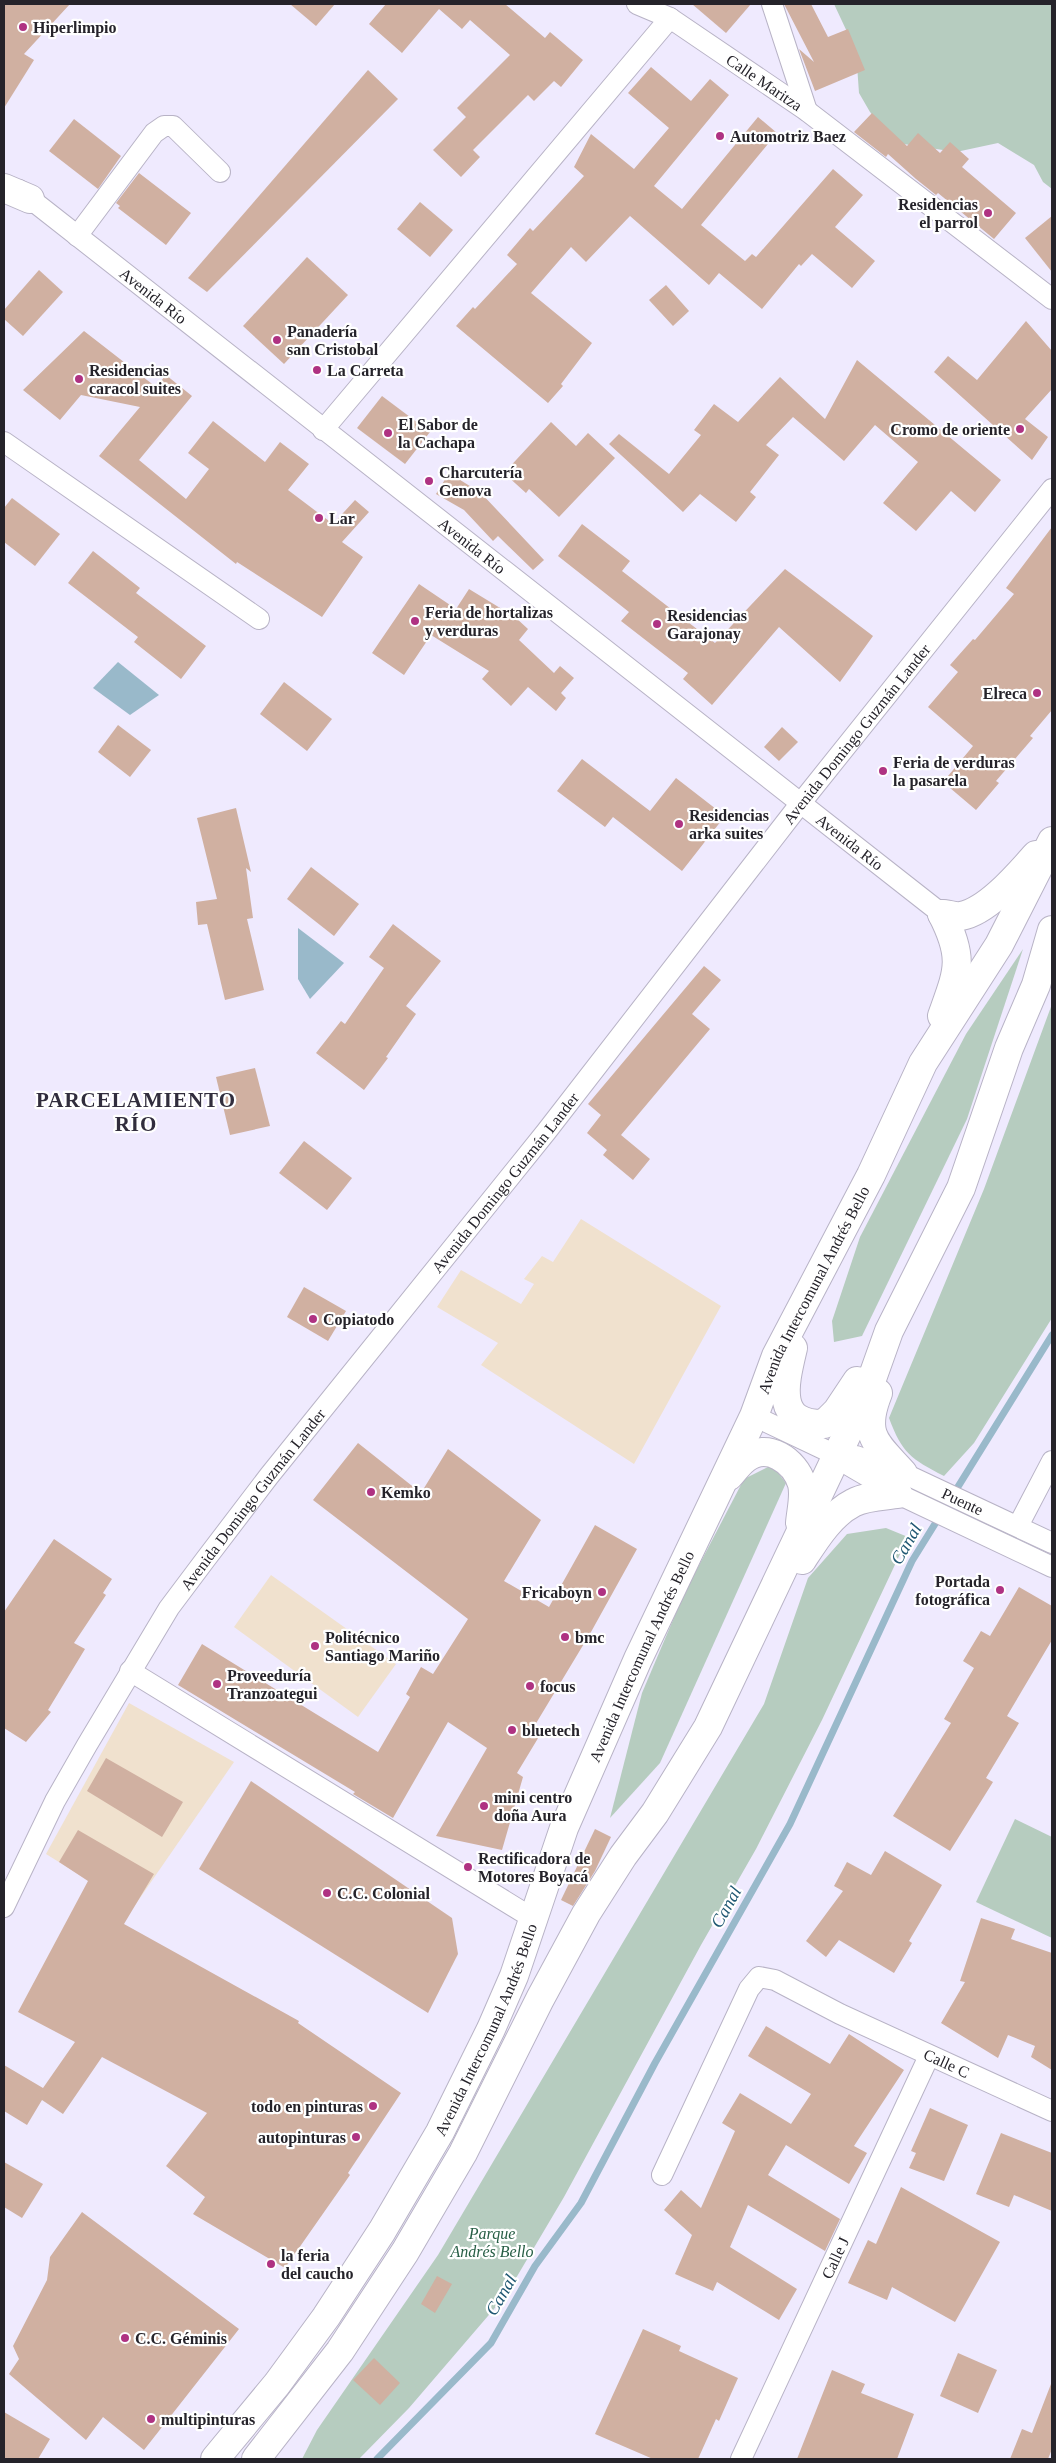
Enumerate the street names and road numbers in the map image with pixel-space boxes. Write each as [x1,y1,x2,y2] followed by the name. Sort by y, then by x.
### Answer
[723,50,805,114] street label: Calle Maritza
[117,264,190,327] street label: Avenida Río
[435,514,509,577] street label: Avenida Río
[780,640,934,827] street label: Avenida Domingo Guzmán Lander
[813,810,887,873] street label: Avenida Río
[428,1089,582,1276] street label: Avenida Domingo Guzmán Lander
[754,1183,872,1396] street label: Avenida Intercomunal Andrés Bello
[177,1405,329,1593] street label: Avenida Domingo Guzmán Lander
[939,1484,986,1518] street label: Puente
[586,1548,697,1764] street label: Avenida Intercomunal Andrés Bello
[431,1921,540,2138] street label: Avenida Intercomunal Andrés Bello
[921,2045,972,2081] street label: Calle C
[818,2234,852,2281] street label: Calle J

